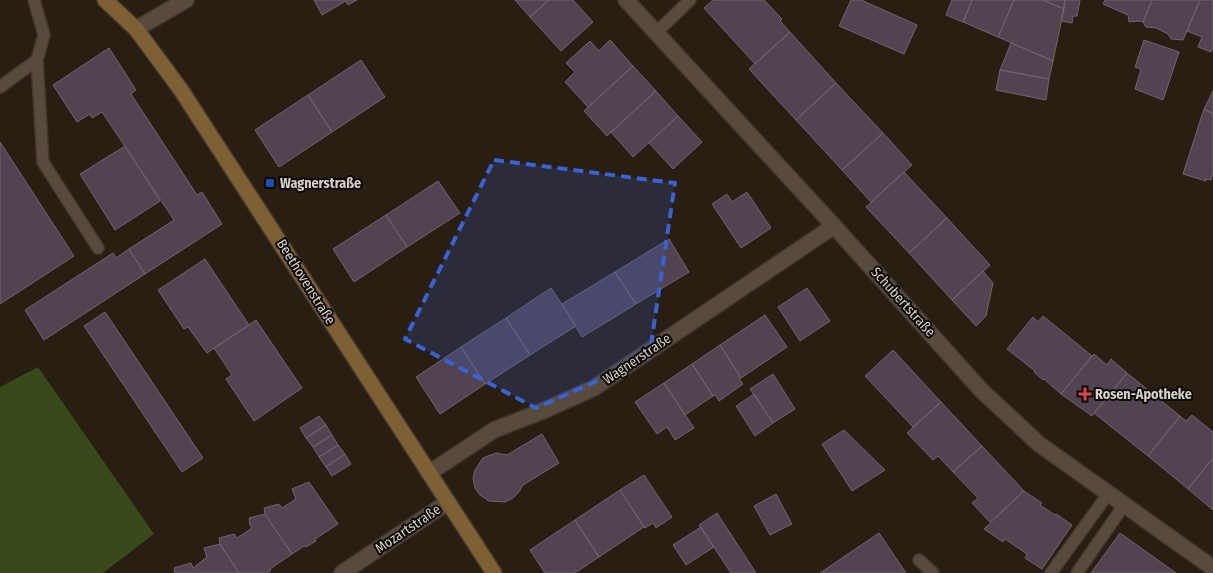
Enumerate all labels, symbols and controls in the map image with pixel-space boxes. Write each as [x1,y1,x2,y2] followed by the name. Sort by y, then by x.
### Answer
[280,175,361,192] place label: Wagnerstraße
[264,177,276,189] marker: Wagnerstraße
[273,236,339,328] street label: Beethovenstraße
[867,264,939,340] street label: Schubertstraße
[600,330,674,388] street label: Wagnerstraße
[1095,386,1192,403] place label: Rosen-Apotheke
[1079,388,1091,400] marker: Rosen-Apotheke
[372,501,444,557] street label: Mozartstraße

